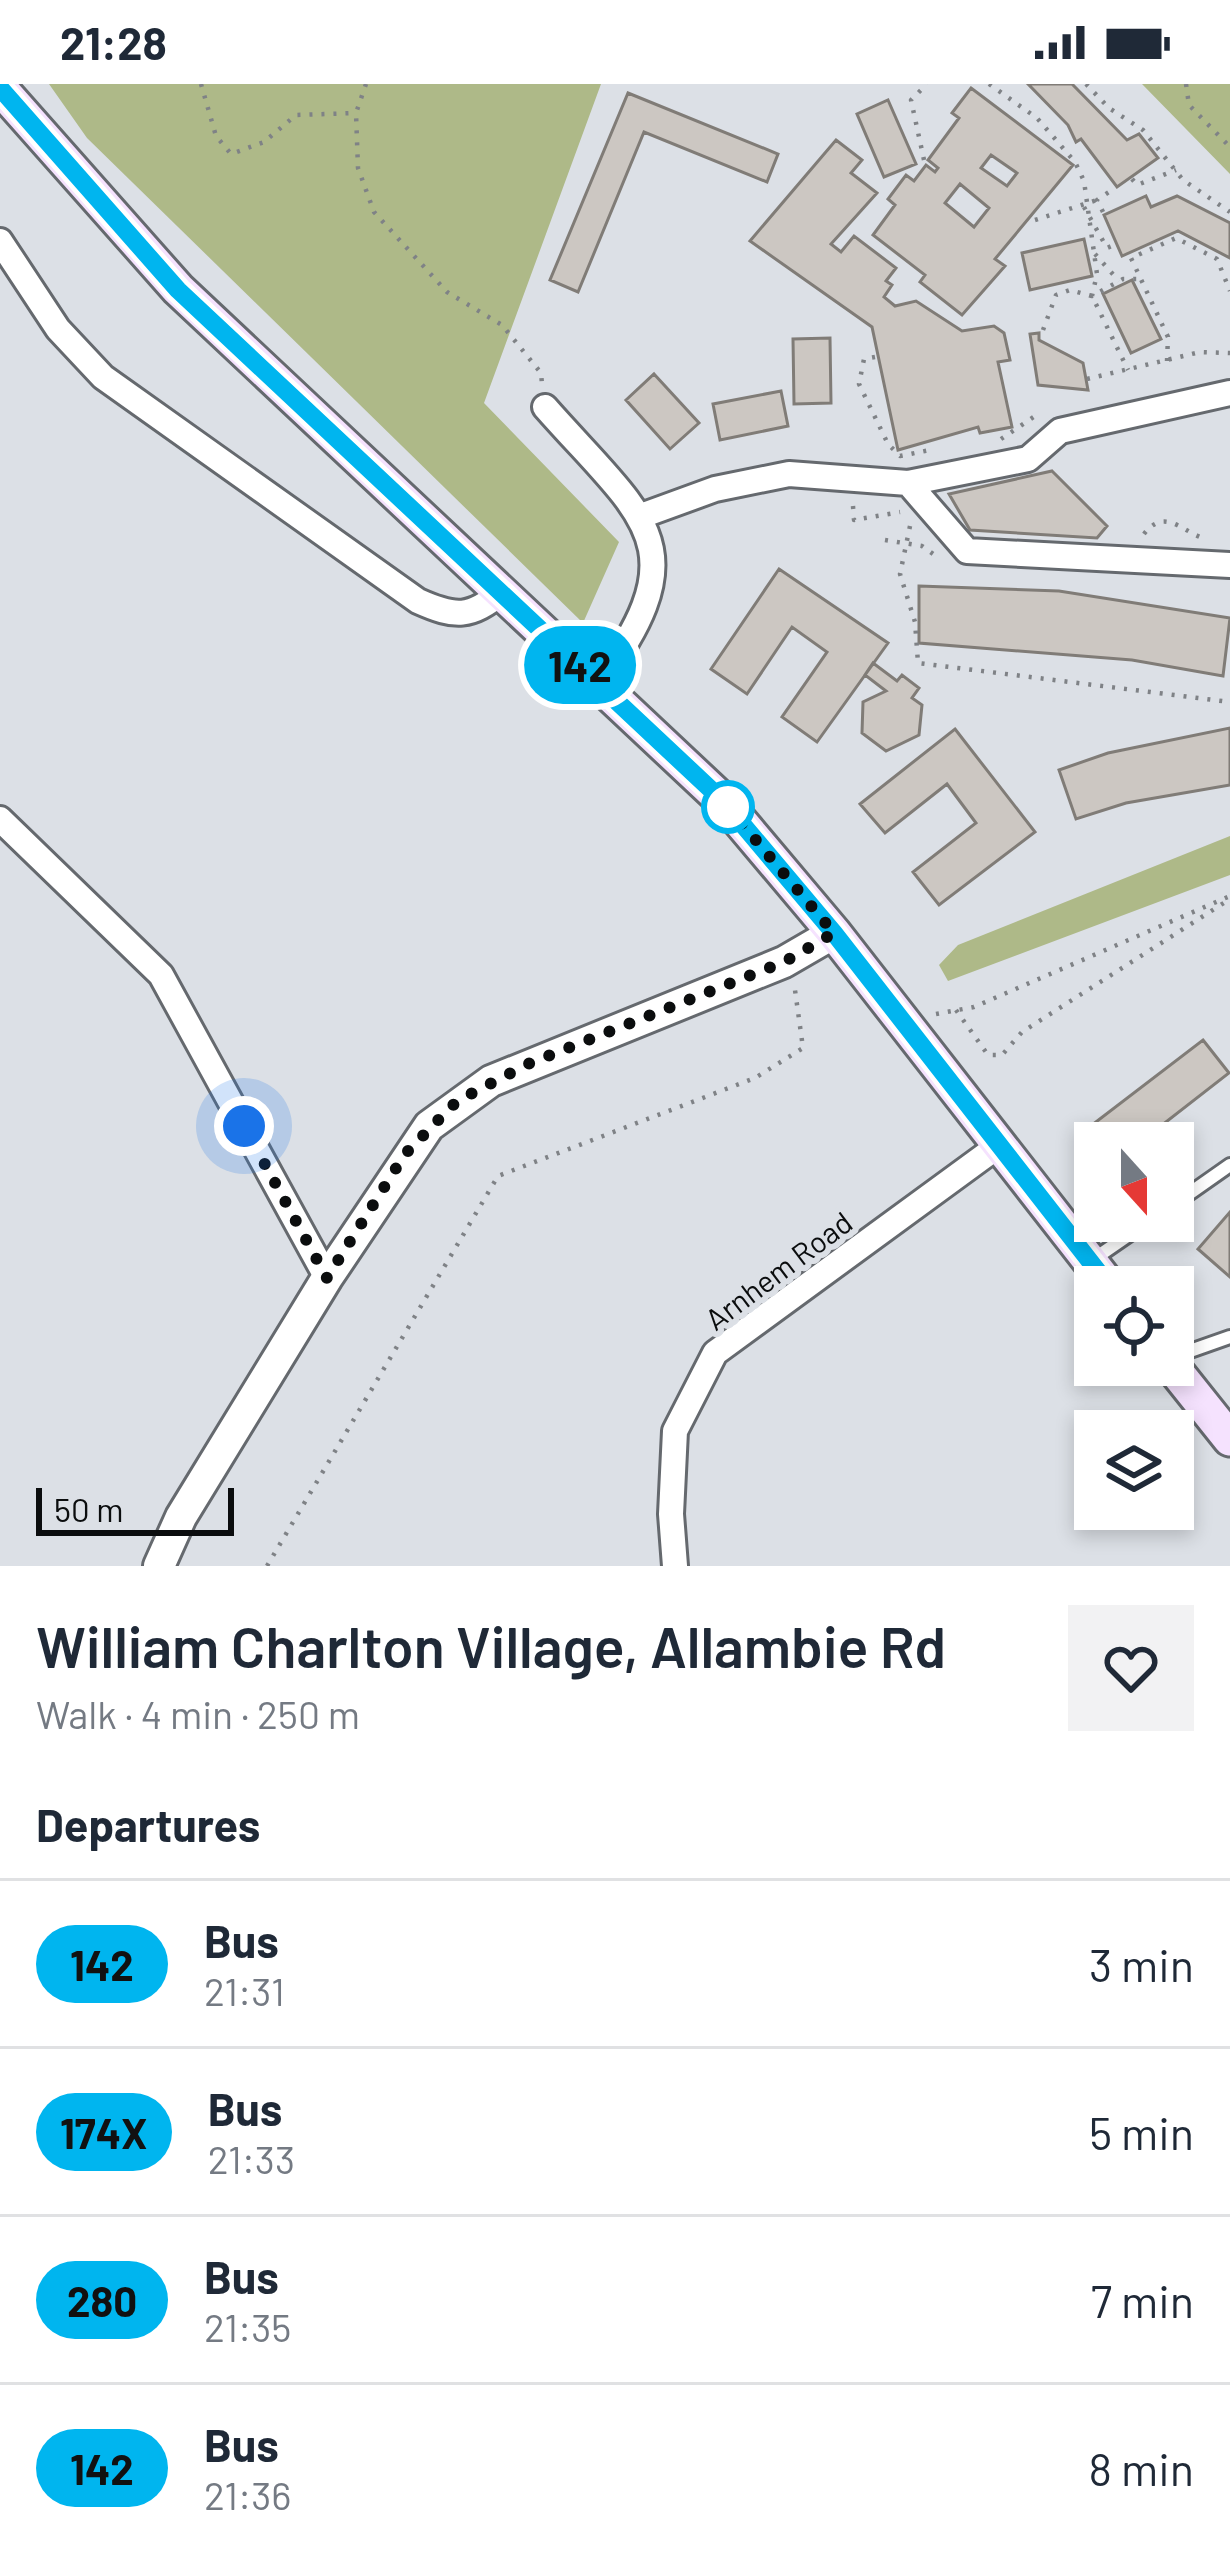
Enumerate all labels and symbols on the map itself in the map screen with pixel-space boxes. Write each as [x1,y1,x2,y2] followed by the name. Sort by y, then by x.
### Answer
[511,626,649,704] line badge: 142
[703,782,753,832] unlabelled marker
[214,1096,274,1156] your location
[1074,1122,1194,1242] north arrow
[698,1203,858,1337] street label: Arnhem Road
[36,1482,234,1535] scale bar

